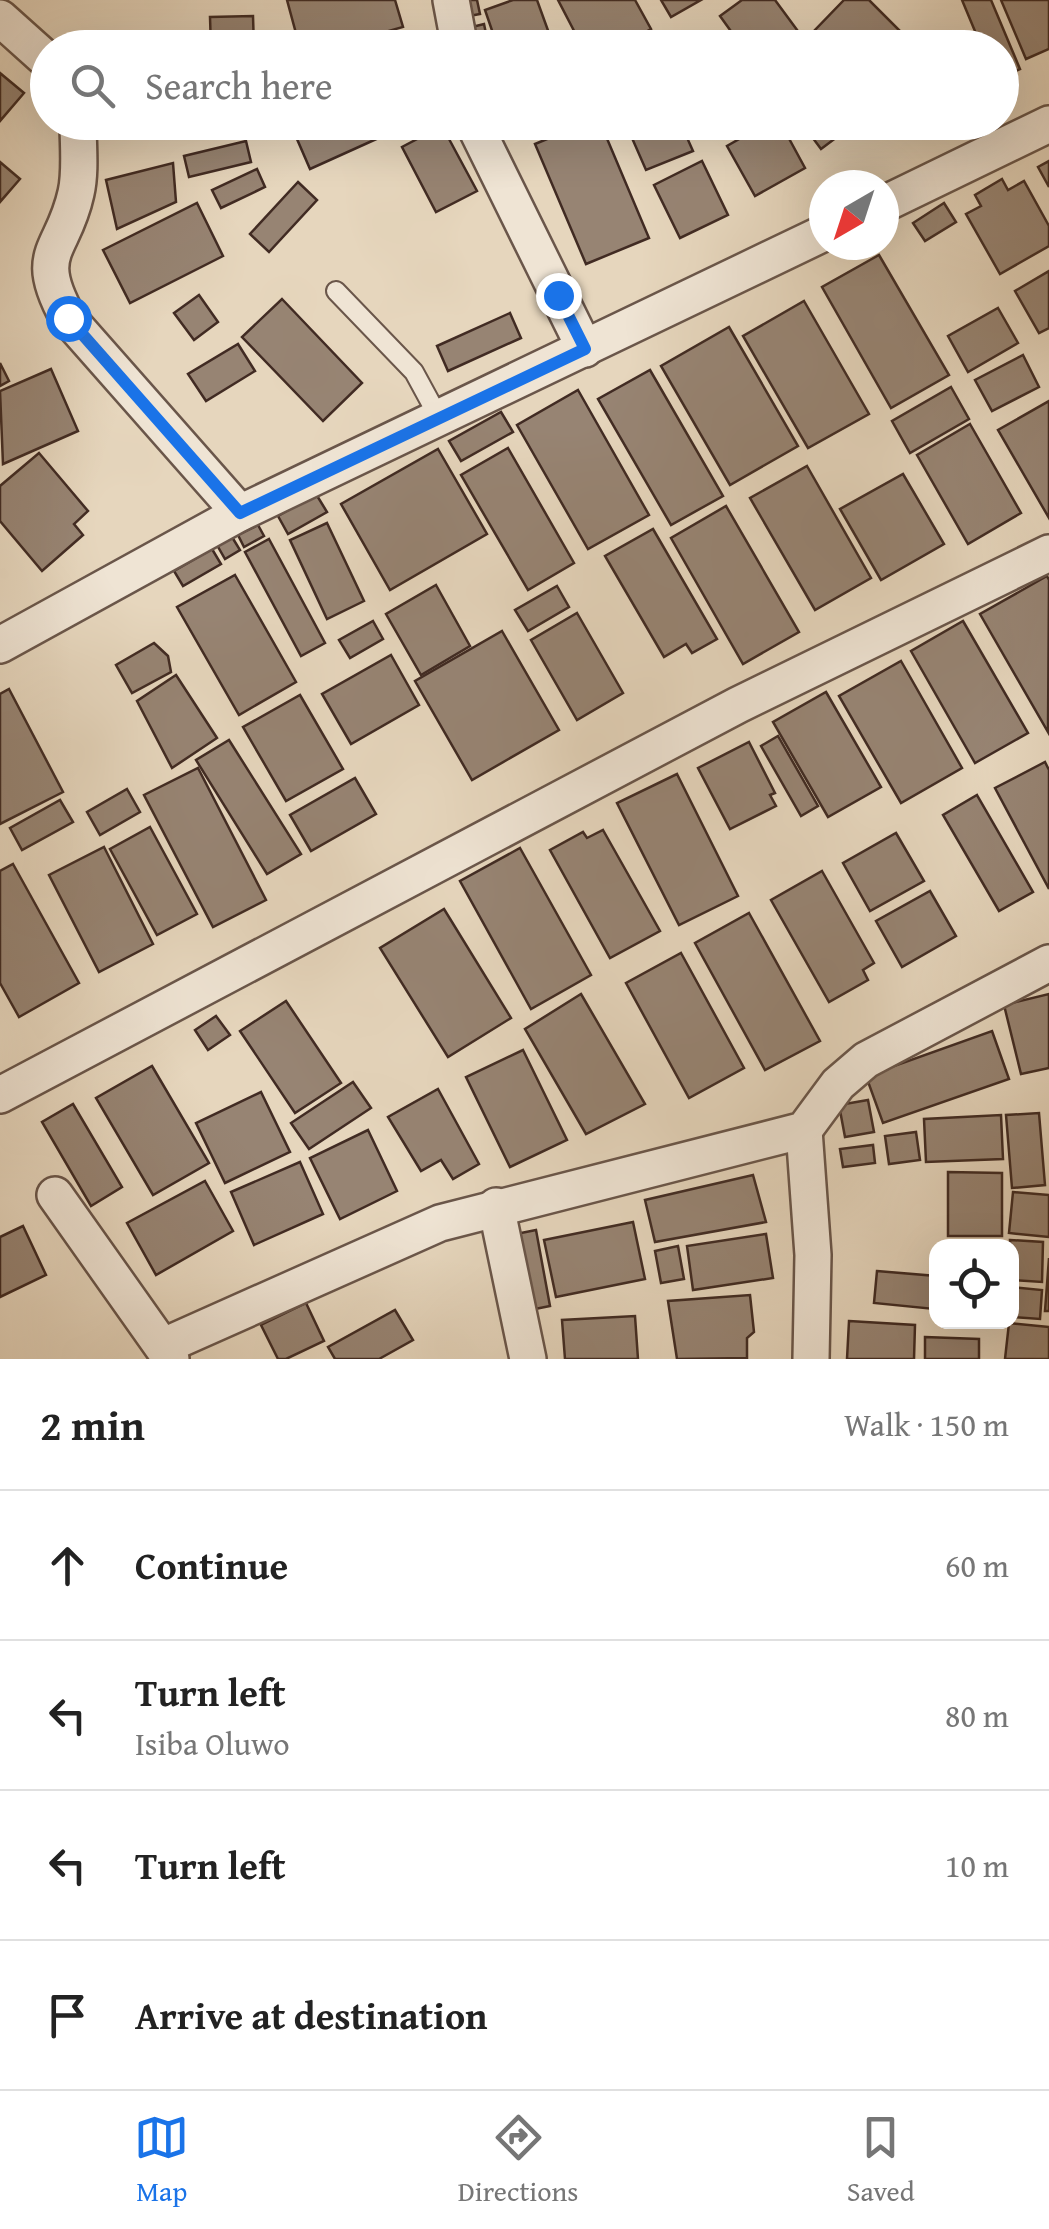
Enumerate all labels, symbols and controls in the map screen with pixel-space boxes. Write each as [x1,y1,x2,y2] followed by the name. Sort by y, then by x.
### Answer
[30,30,1019,140] search box
[145,57,333,113] text: Search here
[65,58,120,113] icon: search
[809,170,899,260] north arrow
[536,273,582,319] route end
[46,296,92,342] route start
[929,1239,1019,1329] map controls
[929,1239,1019,1329] button: locate
[40,1394,145,1455] text: 2 min
[844,1401,1009,1448] text: Walk · 150 m
[135,1537,288,1593] text: Continue
[40,1538,95,1593] icon: ahead
[945,1542,1009,1589] text: 60 m
[135,1664,286,1720] text: Turn left
[40,1688,95,1743] icon: left
[945,1692,1009,1739] text: 80 m
[135,1720,290,1767] text: Isiba Oluwo
[135,1837,286,1893] text: Turn left
[40,1838,95,1893] icon: left
[945,1842,1009,1889] text: 10 m
[135,1987,488,2043] text: Arrive at destination
[40,1988,95,2043] icon: arrive
[134,2110,189,2211] tab: Map
[458,2110,578,2211] tab: Directions
[847,2110,915,2211] tab: Saved

